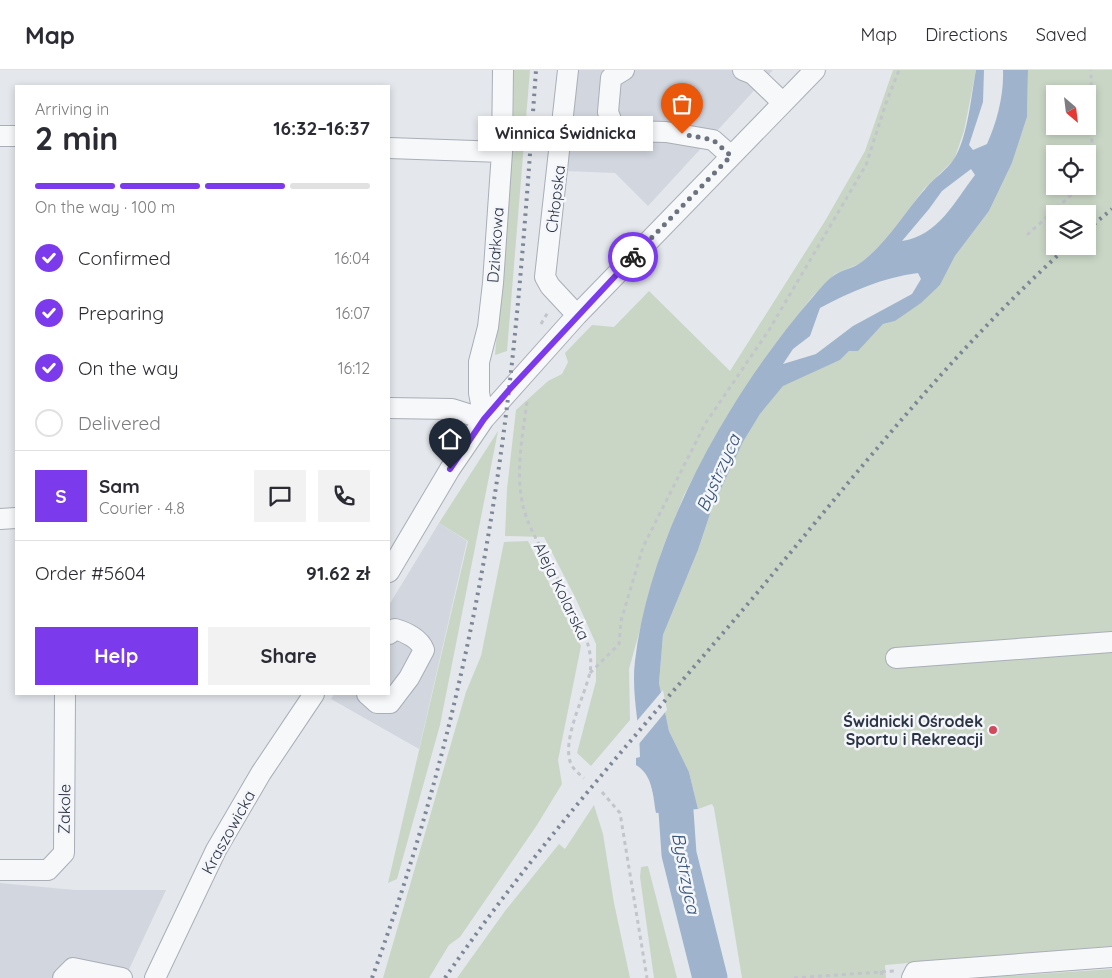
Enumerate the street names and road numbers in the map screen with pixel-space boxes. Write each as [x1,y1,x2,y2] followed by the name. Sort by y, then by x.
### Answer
[541,164,569,234] street label: Chłopska
[482,207,508,283] street label: Działkowa
[530,539,594,643] street label: Aleja Kolarska
[54,784,74,834] street label: Zakole
[197,787,259,877] street label: Kraszowicka

